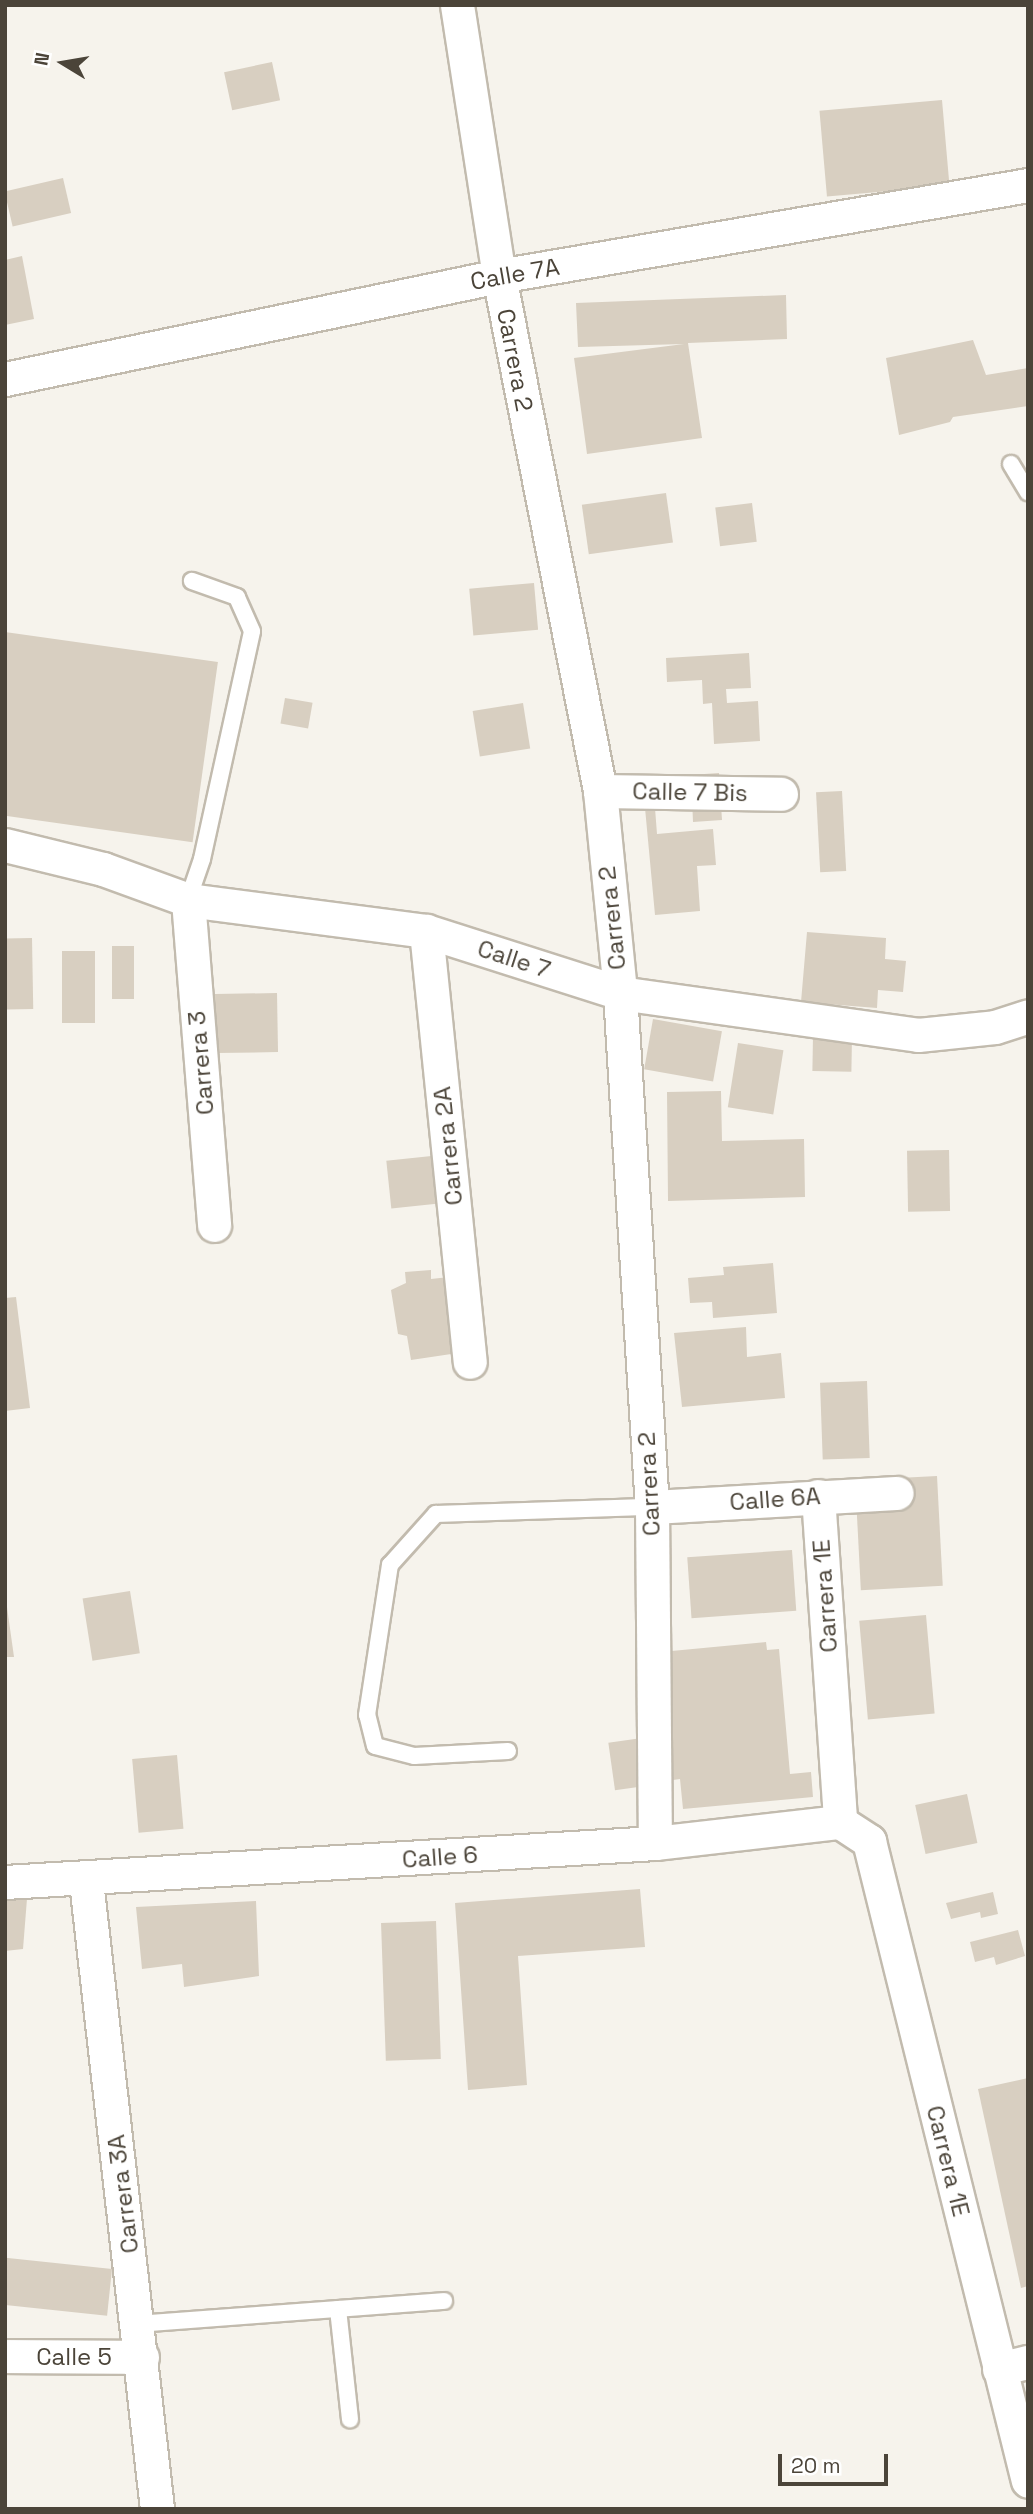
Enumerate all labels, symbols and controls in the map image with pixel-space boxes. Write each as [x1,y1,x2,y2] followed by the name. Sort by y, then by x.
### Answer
[28,28,98,98] north arrow
[28,50,55,68] text: N
[468,252,562,296] street label: Calle 7A
[491,306,539,414] street label: Carrera 2
[632,777,748,807] street label: Calle 7 Bis
[592,865,632,971] street label: Carrera 2
[474,934,554,984] street label: Calle 7
[182,1010,220,1116] street label: Carrera 3
[427,1085,469,1207] street label: Carrera 2A
[632,1431,666,1537] street label: Carrera 2
[729,1481,821,1517] street label: Calle 6A
[807,1539,843,1653] street label: Carrera 1E
[401,1840,479,1874] street label: Calle 6
[920,2103,976,2219] street label: Carrera 1E
[101,2133,145,2255] street label: Carrera 3A
[36,2343,112,2371] street label: Calle 5
[781,2440,891,2484] scale bar
[791,2452,841,2479] text: 20 m

